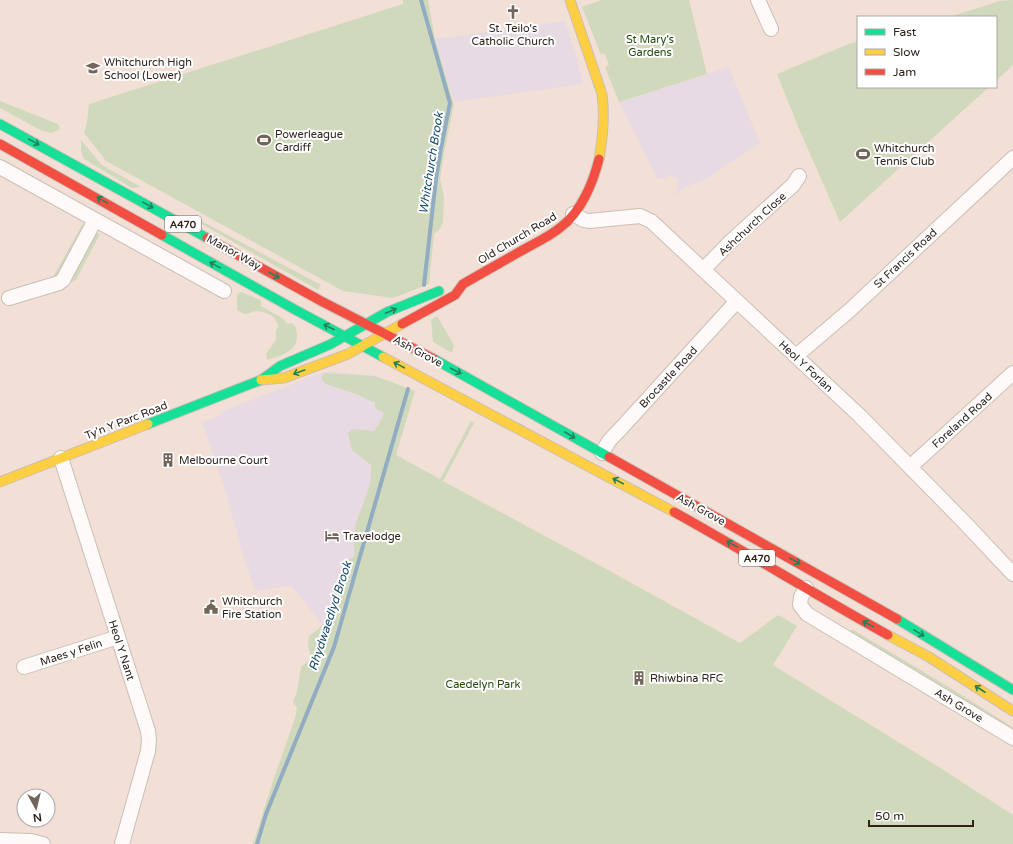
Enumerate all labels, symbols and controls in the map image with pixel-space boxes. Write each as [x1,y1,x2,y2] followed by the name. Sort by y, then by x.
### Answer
[505,4,521,20] church icon: St. Teilo's Catholic Church
[857,16,997,88] legend
[471,22,555,48] place label: St. Teilo's Catholic Church
[893,25,917,39] text: Fast
[626,33,674,59] park label: St Mary's Gardens
[893,45,920,59] text: Slow
[104,56,192,82] place label: Whitchurch High School (Lower)
[85,60,101,76] school or university icon: Whitchurch High School (Lower)
[893,65,916,79] text: Jam
[416,110,446,215] water label: Whitchurch Brook
[275,128,343,154] place label: Powerleague Cardiff
[256,132,272,148] sports icon: Powerleague Cardiff
[28,139,40,147] one-way arrow
[874,142,935,168] place label: Whitchurch Tennis Club
[855,146,871,162] sports icon: Whitchurch Tennis Club
[716,190,789,259] street label: Ashchurch Close
[96,196,108,204] one-way arrow
[142,202,154,209] one-way arrow
[476,210,559,267] street label: Old Church Road
[165,216,201,232] road number: A470
[871,226,940,291] street label: St Francis Road
[204,232,263,273] street label: Manor Way
[209,261,221,268] one-way arrow
[268,271,280,279] one-way arrow
[384,306,396,314] one-way arrow
[323,322,335,330] one-way arrow
[391,333,445,370] street label: Ash Grove
[776,338,835,395] street label: Heol Y Forlan
[637,344,700,411] street label: Brocastle Road
[393,361,405,368] one-way arrow
[450,368,462,376] one-way arrow
[293,369,305,377] one-way arrow
[930,390,995,451] street label: Foreland Road
[83,399,169,442] street label: Ty'n Y Parc Road
[564,432,576,440] one-way arrow
[160,452,176,468] building icon: Melbourne Court
[179,454,268,467] place label: Melbourne Court
[612,477,624,485] one-way arrow
[674,491,728,528] street label: Ash Grove
[324,528,340,544] hotel icon: Travelodge
[343,530,401,543] place label: Travelodge
[726,540,738,547] one-way arrow
[739,550,775,566] road number: A470
[789,557,801,565] one-way arrow
[306,558,355,672] water label: Rhydwaedlyd Brook
[222,595,283,621] place label: Whitchurch Fire Station
[203,599,219,615] public building icon: Whitchurch Fire Station
[106,618,137,682] street label: Heol Y Nant
[862,619,874,627] one-way arrow
[913,629,925,637] one-way arrow
[38,636,104,669] street label: Maes y Felin
[631,670,647,686] building icon: Rhiwbina RFC
[650,672,724,685] place label: Rhiwbina RFC
[446,678,520,691] park label: Caedelyn Park
[974,685,986,693] one-way arrow
[932,686,985,725] street label: Ash Grove
[16,788,56,828] north arrow
[869,802,973,828] scale bar
[875,809,904,823] text: 50 m
[32,810,43,824] text: N

